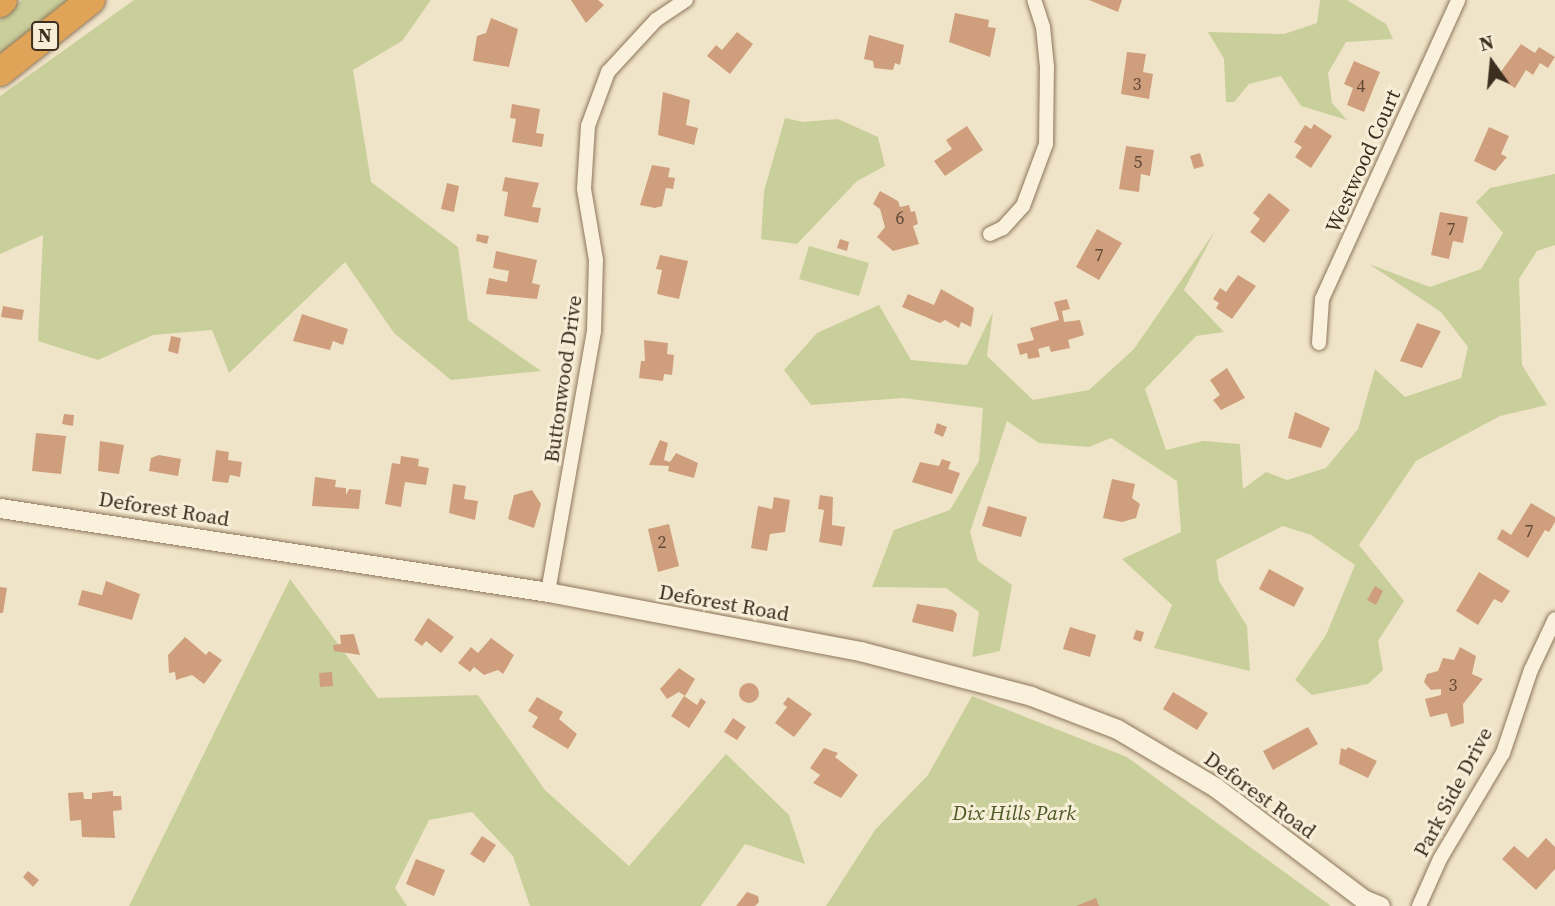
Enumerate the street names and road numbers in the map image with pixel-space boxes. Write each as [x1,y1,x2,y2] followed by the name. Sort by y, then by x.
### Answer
[31,20,59,52] road number: N
[1320,86,1406,236] street label: Westwood Court
[539,294,587,464] street label: Buttonwood Drive
[97,486,231,532] street label: Deforest Road
[657,579,791,627] street label: Deforest Road
[1408,723,1498,861] street label: Park Side Drive
[1199,746,1321,844] street label: Deforest Road

